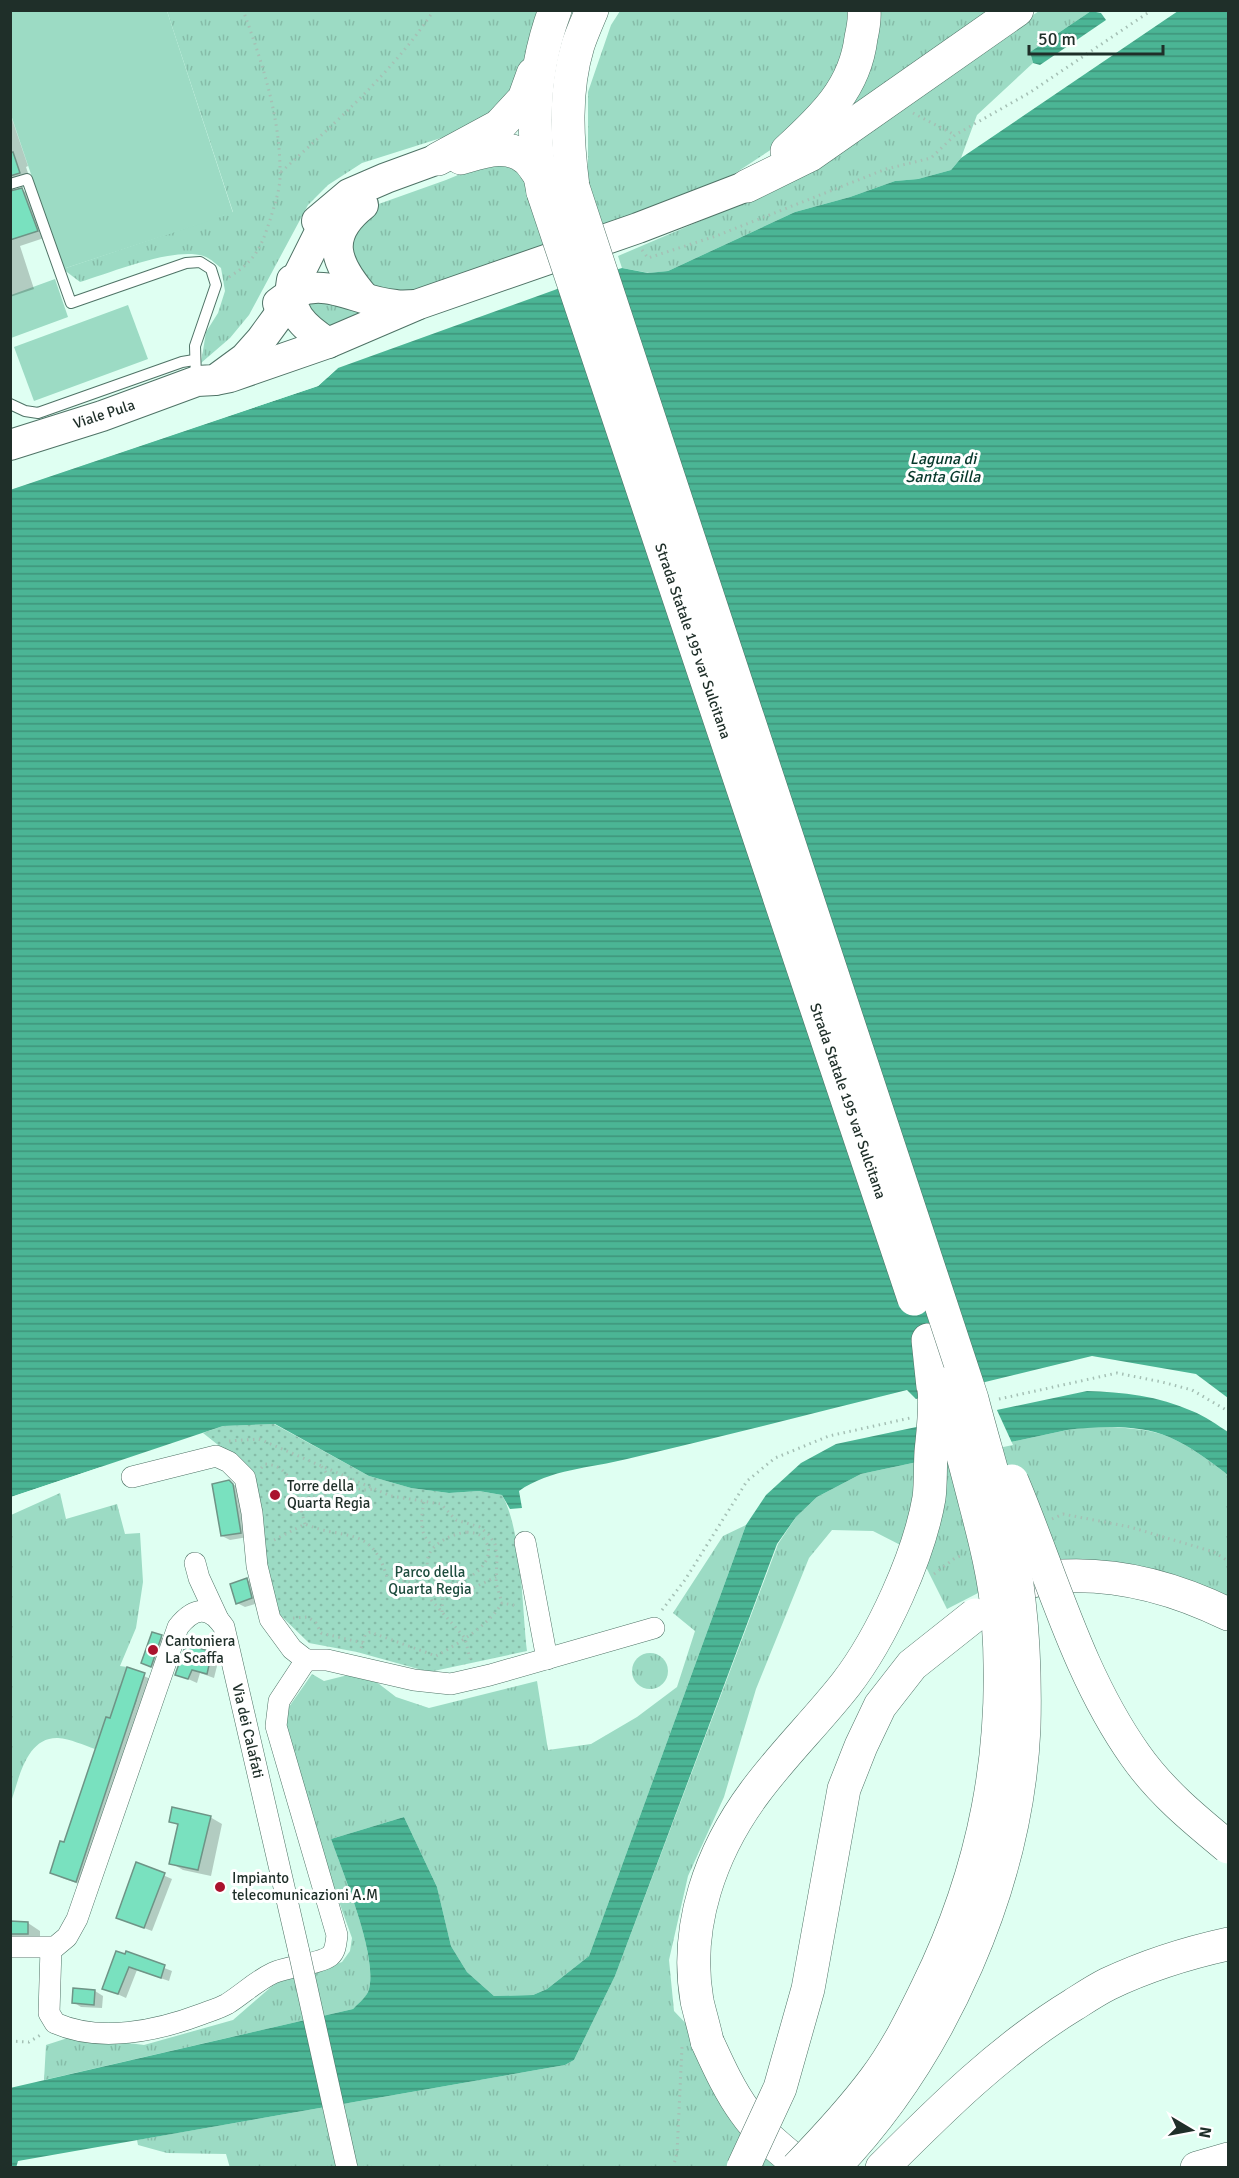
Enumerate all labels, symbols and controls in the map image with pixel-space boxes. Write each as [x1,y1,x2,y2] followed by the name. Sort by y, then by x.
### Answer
[1029,18,1162,56] scale bar
[1038,28,1076,50] text: 50 m
[71,396,137,432] street label: Viale Pula
[906,449,981,487] water label: Laguna di Santa Gilla
[651,541,735,741] street label: Strada Statale 195 var Sulcitana
[806,1001,890,1201] street label: Strada Statale 195 var Sulcitana
[287,1477,370,1512] place label: Torre della Quarta Regia
[268,1488,282,1502] marker: Torre della Quarta Regia
[388,1563,472,1598] park label: Parco della Quarta Regia
[165,1632,235,1667] place label: Cantoniera La Scaffa
[146,1643,160,1657] marker: Cantoniera La Scaffa
[228,1682,268,1780] street label: Via dei Calafati
[232,1869,378,1904] place label: Impianto telecomunicazioni A.M
[213,1880,227,1894] marker: Impianto telecomunicazioni A.M
[1161,2100,1221,2160] north arrow
[1194,2125,1216,2140] text: N

